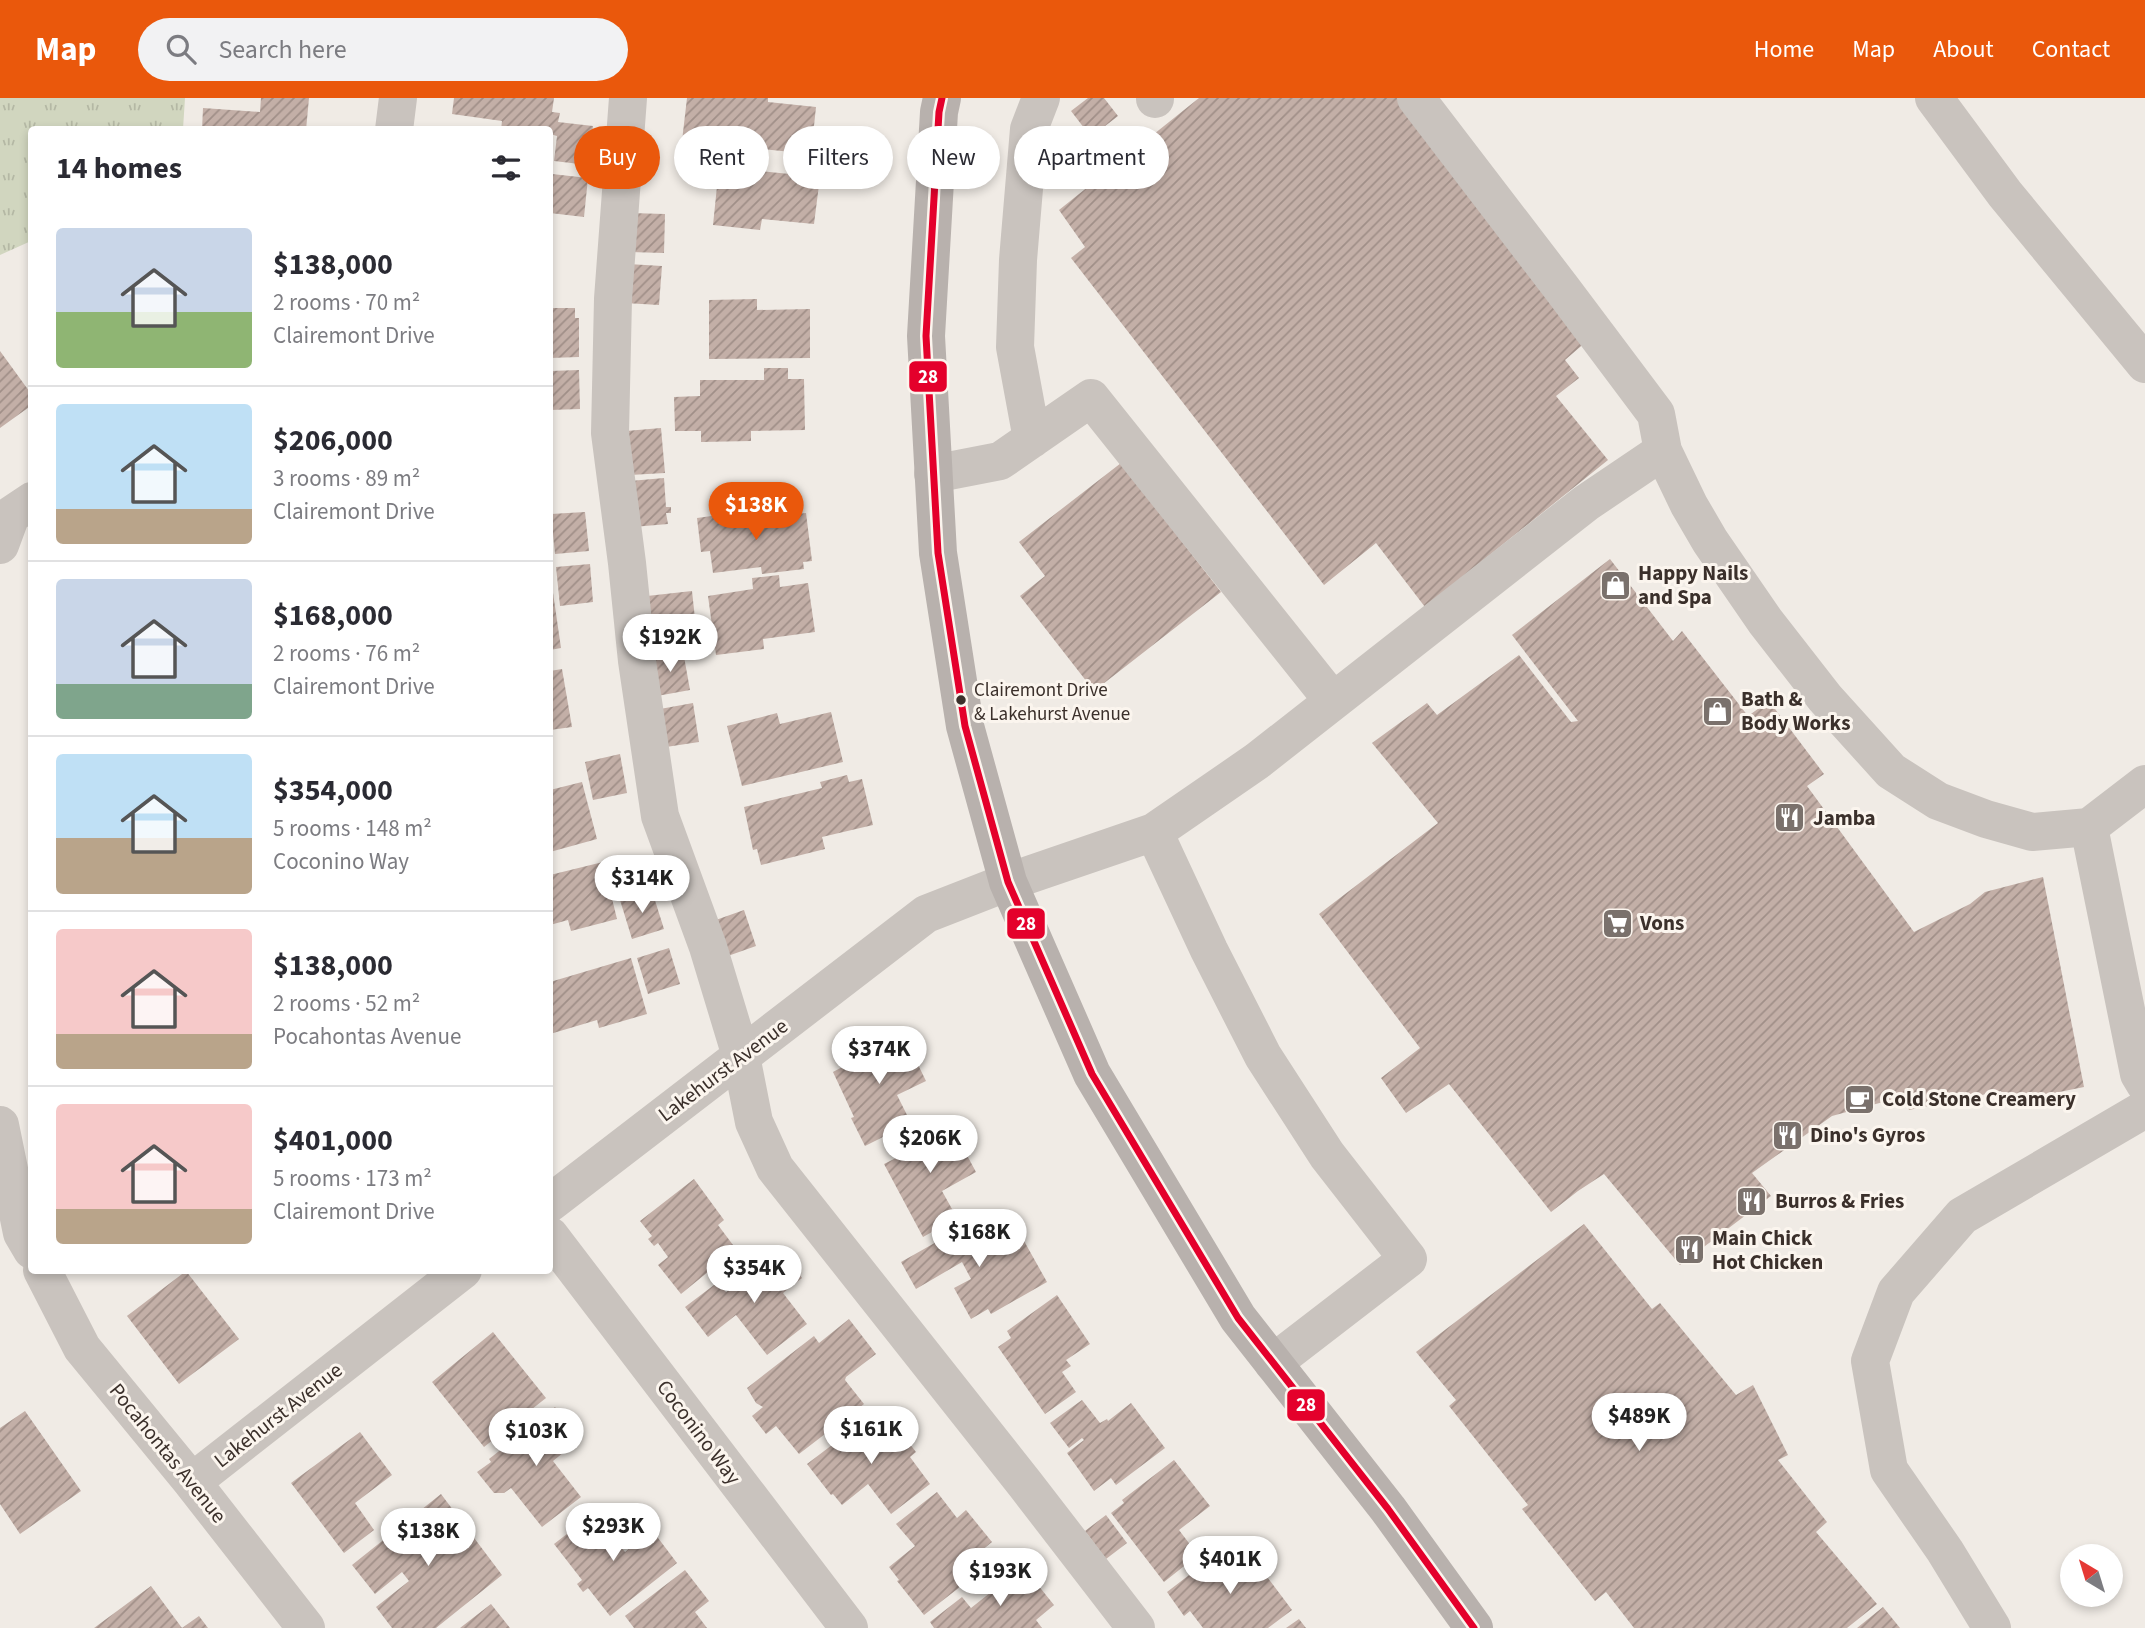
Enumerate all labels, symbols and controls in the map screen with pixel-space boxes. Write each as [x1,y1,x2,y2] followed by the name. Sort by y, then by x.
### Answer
[138,18,628,81] search box
[35,26,96,73] text: Map
[162,30,200,68] icon: search
[218,31,347,68] text: Search here
[1754,32,1814,67] text: Home
[1852,32,1895,67] text: Map
[1933,32,1994,67] text: About
[2032,32,2110,67] text: Contact
[574,126,660,189] chip: Buy
[674,126,769,189] chip: Rent
[783,126,893,189] chip: Filters
[907,126,1000,189] chip: New
[1014,126,1169,189] chip: Apartment
[56,147,182,190] text: 14 homes
[487,149,525,187] icon: filters
[273,243,393,286] text: $138,000
[112,256,196,340] icon: home
[273,286,420,319] text: 2 rooms · 70 m²
[273,319,435,352] text: Clairemont Drive
[908,360,948,393] line badge: 28
[918,364,938,391] text: 28
[273,419,393,462] text: $206,000
[112,432,196,516] icon: home
[273,462,420,495] text: 3 rooms · 89 m²
[707,482,805,542] pin: $138K
[725,488,787,521] text: $138K
[273,495,435,528] text: Clairemont Drive
[1638,558,1748,612] place label: Happy Nails and Spa
[1598,568,1632,602] shop icon: Happy Nails and Spa
[273,594,393,637] text: $168,000
[112,607,196,691] icon: home
[621,614,719,674] pin: $192K
[639,620,701,653] text: $192K
[273,637,420,670] text: 2 rooms · 76 m²
[273,670,435,703] text: Clairemont Drive
[974,677,1130,728] place label: Clairemont Drive & Lakehurst Avenue
[1741,684,1850,738] place label: Bath & Body Works
[954,693,968,707] marker: Clairemont Drive & Lakehurst Avenue
[1701,694,1735,728] shop icon: Bath & Body Works
[273,769,393,812] text: $354,000
[112,782,196,866] icon: home
[1773,801,1807,835] restaurant icon: Jamba
[1813,803,1876,833] place label: Jamba
[273,812,432,845] text: 5 rooms · 148 m²
[273,845,409,878] text: Coconino Way
[593,856,691,915] pin: $314K
[611,861,673,894] text: $314K
[1600,906,1634,940] supermarket icon: Vons
[1006,907,1046,940] line badge: 28
[1639,908,1684,938] place label: Vons
[1016,911,1036,938] text: 28
[273,944,393,987] text: $138,000
[112,957,196,1041] icon: home
[273,987,420,1020] text: 2 rooms · 52 m²
[652,1011,794,1129] street label: Lakehurst Avenue
[273,1020,461,1053] text: Pocahontas Avenue
[830,1026,928,1086] pin: $374K
[848,1032,910,1065] text: $374K
[1842,1082,1876,1116] cafe icon: Cold Stone Creamery
[1882,1084,2076,1114] place label: Cold Stone Creamery
[881,1116,979,1175] pin: $206K
[1770,1118,1804,1152] restaurant icon: Dino's Gyros
[273,1119,393,1162] text: $401,000
[1810,1120,1925,1150] place label: Dino's Gyros
[899,1121,961,1154] text: $206K
[112,1132,196,1216] icon: home
[273,1162,432,1195] text: 5 rooms · 173 m²
[1735,1184,1769,1218] restaurant icon: Burros & Fries
[1775,1186,1904,1216] place label: Burros & Fries
[273,1195,435,1228] text: Clairemont Drive
[930,1210,1028,1269] pin: $168K
[948,1215,1010,1248] text: $168K
[1712,1223,1823,1277] place label: Main Chick Hot Chicken
[1672,1233,1706,1267] restaurant icon: Main Chick Hot Chicken
[705,1246,803,1305] pin: $354K
[723,1251,785,1284] text: $354K
[207,1355,349,1475] street label: Lakehurst Avenue
[650,1373,748,1491] street label: Coconino Way
[102,1377,234,1529] street label: Pocahontas Avenue
[1286,1388,1326,1422] line badge: 28
[1296,1392,1316,1419] text: 28
[1590,1394,1688,1453] pin: $489K
[1608,1399,1670,1432] text: $489K
[822,1406,920,1466] pin: $161K
[487,1408,585,1468] pin: $103K
[840,1412,902,1445] text: $161K
[505,1414,567,1447] text: $103K
[564,1504,662,1563] pin: $293K
[379,1508,477,1568] pin: $138K
[582,1509,644,1542] text: $293K
[397,1514,459,1547] text: $138K
[1181,1536,1279,1596] pin: $401K
[1199,1542,1261,1575] text: $401K
[2060,1544,2123,1606] north arrow
[2060,1544,2123,1607] map controls
[951,1548,1049,1608] pin: $193K
[969,1554,1031,1587] text: $193K

